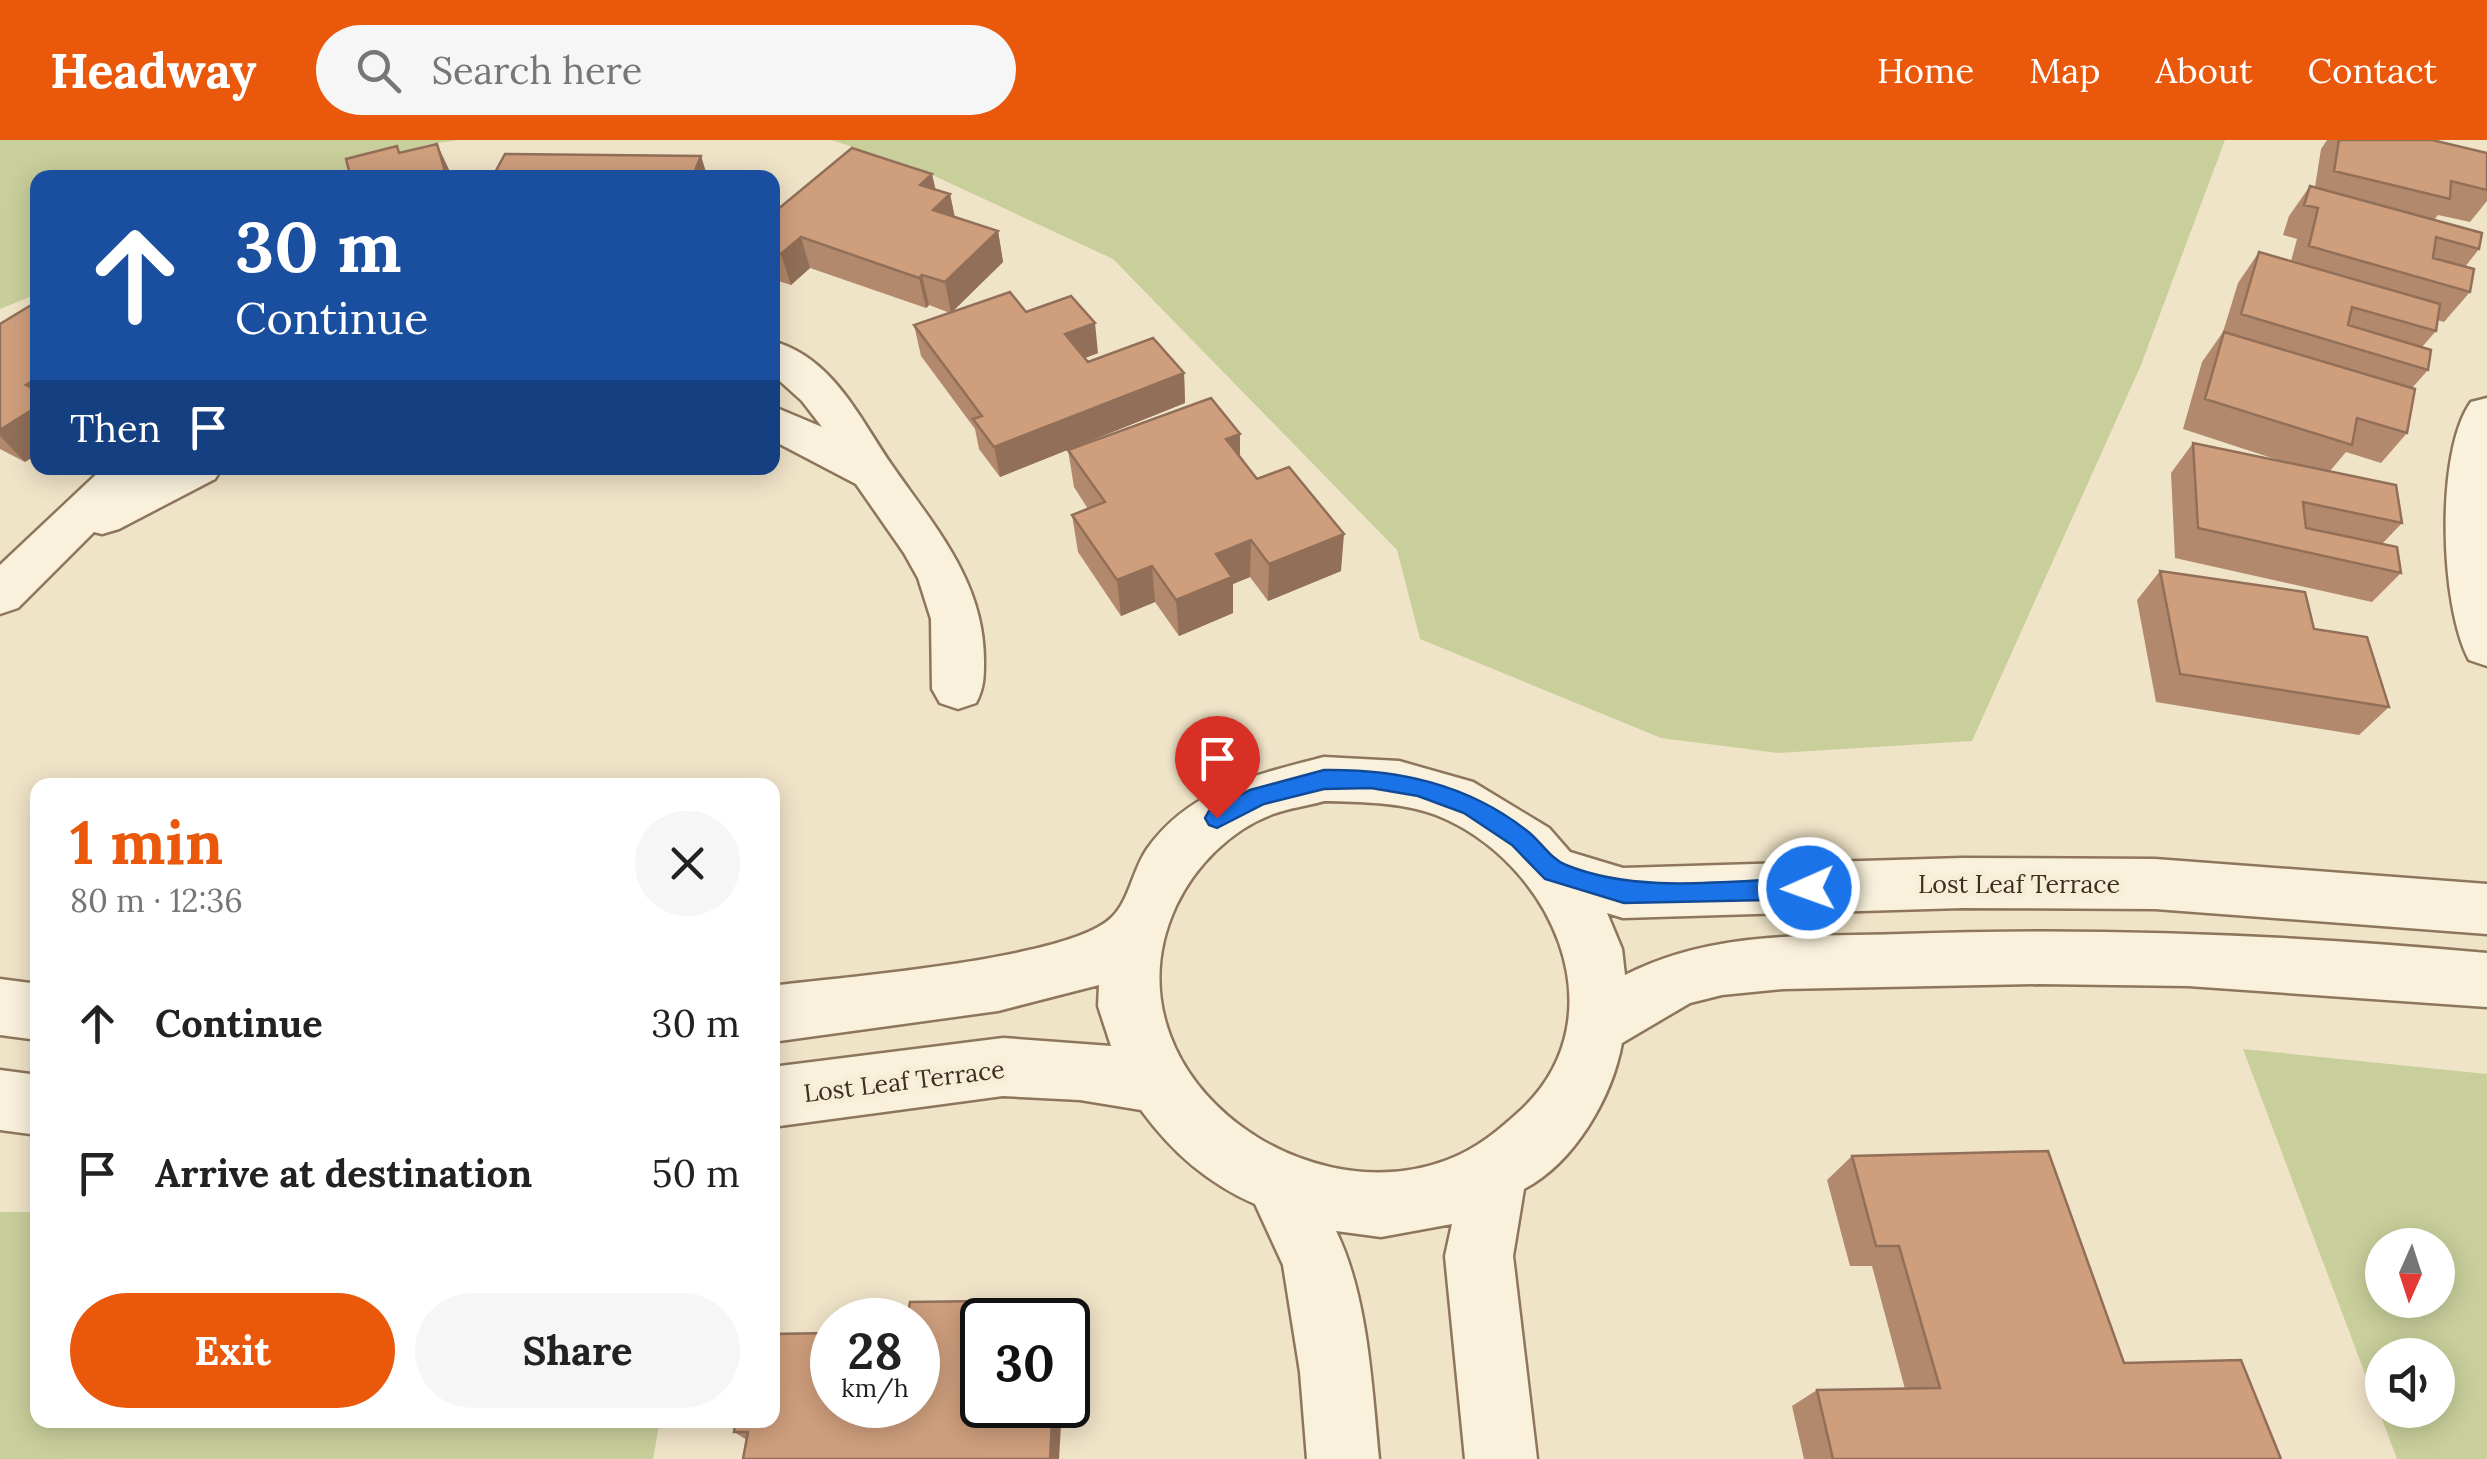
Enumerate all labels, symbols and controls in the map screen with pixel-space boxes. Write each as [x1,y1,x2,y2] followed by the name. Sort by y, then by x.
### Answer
[316,25,1016,115] search box
[50,40,256,101] text: Headway
[351,43,406,98] icon: search
[431,46,642,94] text: Search here
[1877,48,1974,93] text: Home
[2029,48,2100,93] text: Map
[2155,48,2253,93] text: About
[2308,48,2437,93] text: Contact
[235,202,402,291] text: 30 m
[70,210,200,340] icon: ahead
[235,289,428,346] text: Continue
[181,400,236,455] icon: arrive
[70,404,161,452] text: Then
[1175,716,1260,819] pin
[1190,731,1245,786] icon: arrive
[70,804,223,880] text: 1 min
[635,811,740,916] button: close
[1757,836,1861,940] position arrow
[1918,868,2120,900] street label: Lost Leaf Terrace
[70,880,243,921] text: 80 m · 12:36
[70,996,125,1051] icon: ahead
[155,999,323,1047] text: Continue
[651,999,740,1047] text: 30 m
[802,1053,1006,1109] street label: Lost Leaf Terrace
[70,1146,125,1201] icon: arrive
[155,1149,532,1197] text: Arrive at destination
[652,1149,740,1197] text: 50 m
[2365,1228,2455,1318] north arrow
[2365,1228,2455,1428] map controls
[70,1293,395,1408] button: Exit
[415,1293,740,1408] button: Share
[960,1298,1090,1428] speed limit sign: 30
[847,1319,903,1383] text: 28
[2365,1338,2455,1428] button: sound
[841,1372,909,1404] text: km/h

